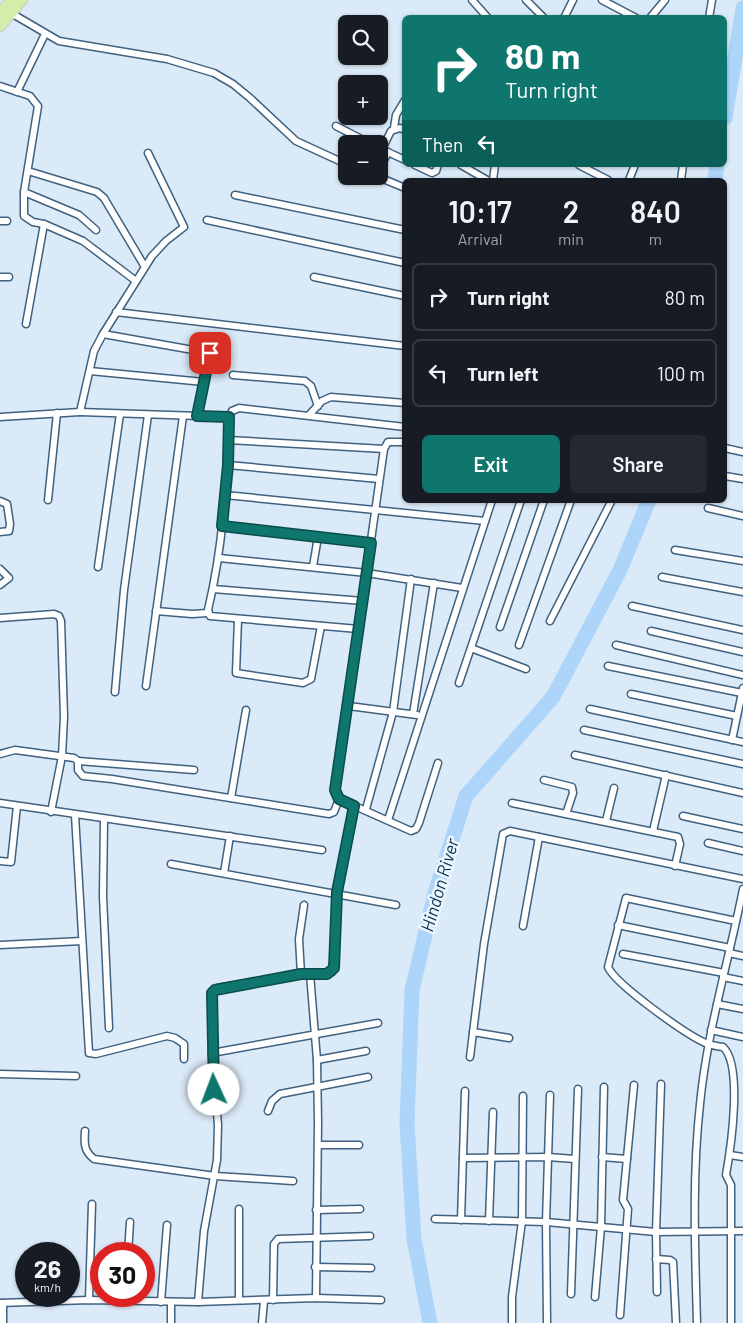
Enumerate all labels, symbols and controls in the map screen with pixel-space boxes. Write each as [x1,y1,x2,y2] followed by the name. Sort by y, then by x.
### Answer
[338,15,388,185] map controls
[338,15,388,65] button: search
[505,34,580,76] text: 80 m
[422,35,487,100] icon: right
[338,75,388,125] button: +
[505,76,598,102] text: Turn right
[473,130,501,158] icon: left
[422,133,463,156] text: Then
[338,135,388,185] button: −
[448,193,512,229] text: 10:17
[563,193,579,229] text: 2
[630,193,681,229] text: 840
[458,229,502,248] text: Arrival
[558,229,584,248] text: min
[649,229,662,248] text: m
[424,283,452,311] icon: right
[467,286,549,309] text: Turn right
[665,286,705,309] text: 80 m
[189,332,231,374] pin
[196,339,224,367] icon: arrive
[424,359,452,387] icon: left
[467,362,538,385] text: Turn left
[657,362,705,385] text: 100 m
[422,435,560,493] button: Exit
[570,435,707,493] button: Share
[415,835,463,934] water label: Hindon River
[187,1063,239,1115] position arrow
[90,1242,155,1307] speed limit sign: 30
[34,1253,61,1283] text: 26
[34,1280,61,1294] text: km/h

